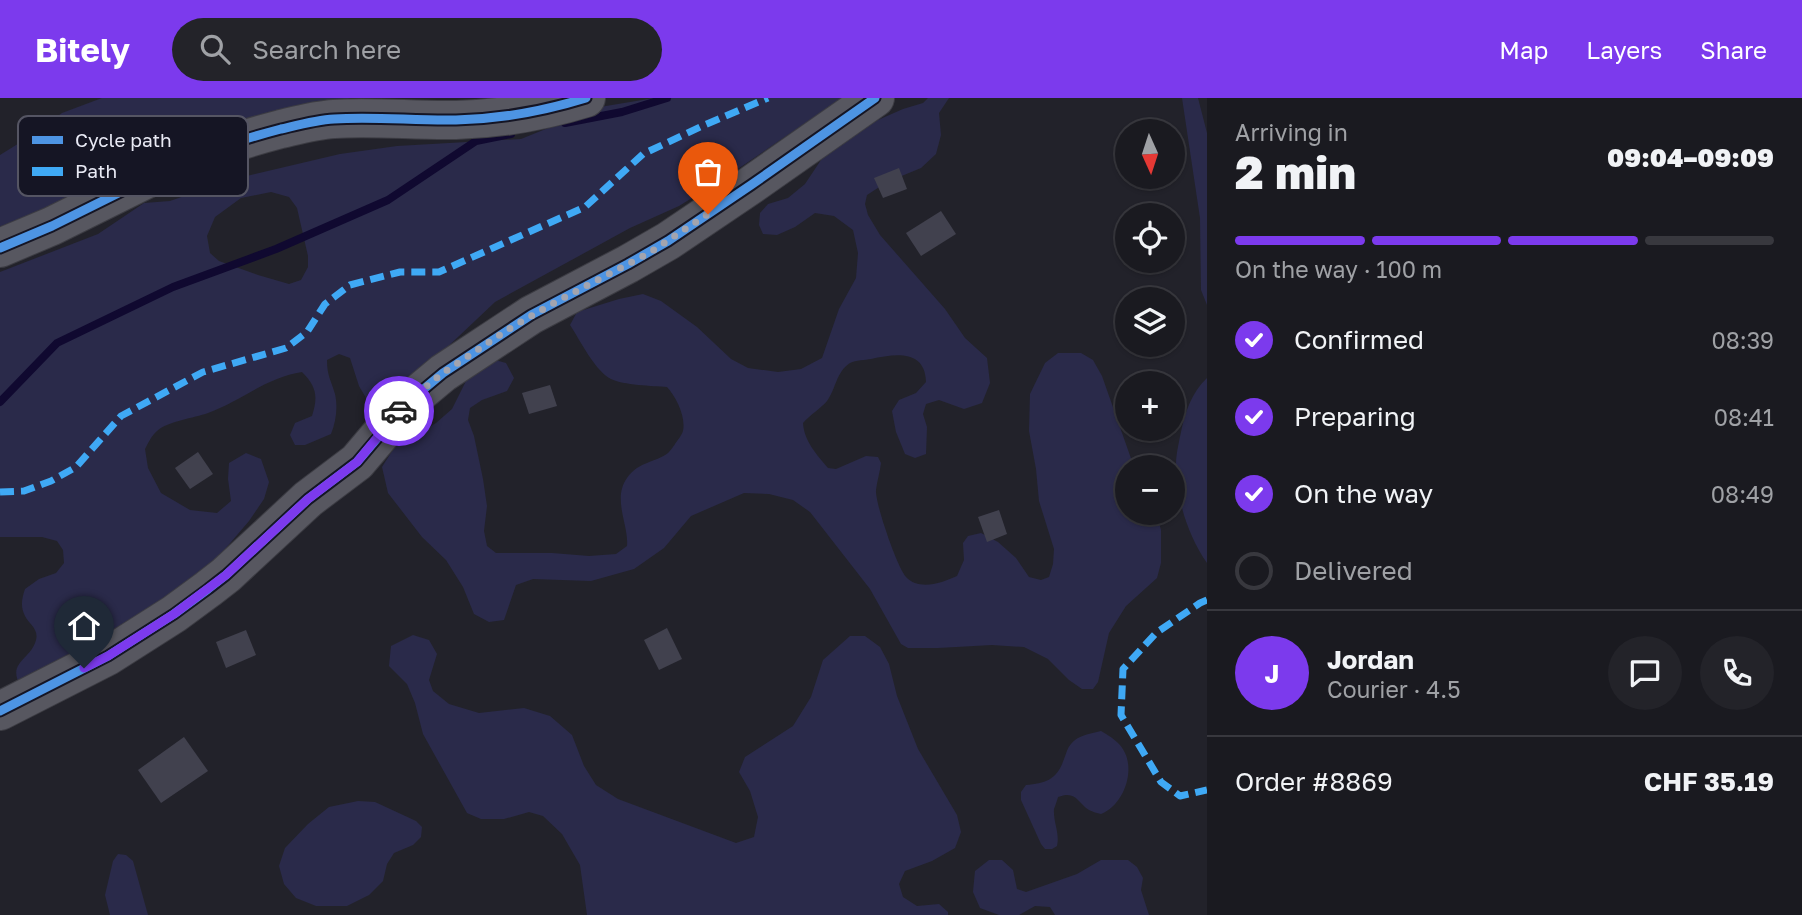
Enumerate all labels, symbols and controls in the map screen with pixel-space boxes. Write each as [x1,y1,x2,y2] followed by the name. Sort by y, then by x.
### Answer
[172,18,662,81] search box
[35,30,130,69] text: Bitely
[196,30,234,68] icon: search
[252,34,401,65] text: Search here
[1499,35,1548,64] text: Map
[1586,35,1662,64] text: Layers
[1700,35,1767,64] text: Share
[18,116,248,196] legend
[1235,118,1348,146] text: Arriving in
[1115,119,1185,189] north arrow
[1115,119,1185,525] map controls
[75,128,172,151] text: Cycle path
[678,142,738,214] pin
[1607,142,1774,173] text: 09:04–09:09
[1235,144,1356,199] text: 2 min
[689,153,727,191] icon: bag
[75,159,117,182] text: Path
[1115,203,1185,273] button: locate
[1235,255,1442,283] text: On the way · 100 m
[1115,287,1185,357] button: layers
[1235,321,1273,359] icon: check
[1294,324,1424,355] text: Confirmed
[1711,326,1774,354] text: 08:39
[1115,371,1185,441] button: +
[364,376,434,446] courier
[380,392,418,430] icon: car
[1235,398,1273,436] icon: check
[1294,401,1416,432] text: Preparing
[1714,403,1774,431] text: 08:41
[1115,455,1185,525] button: −
[1235,475,1273,513] icon: check
[1294,478,1433,509] text: On the way
[1711,480,1774,508] text: 08:49
[1294,555,1413,586] text: Delivered
[54,596,114,668] pin
[65,607,103,645] icon: home
[1608,636,1682,710] button: chat
[1700,636,1774,710] button: phone
[1327,644,1414,675] text: Jordan
[1265,658,1279,689] text: J
[1327,675,1460,703] text: Courier · 4.5
[1235,766,1393,797] text: Order #8869
[1644,766,1774,797] text: CHF 35.19

